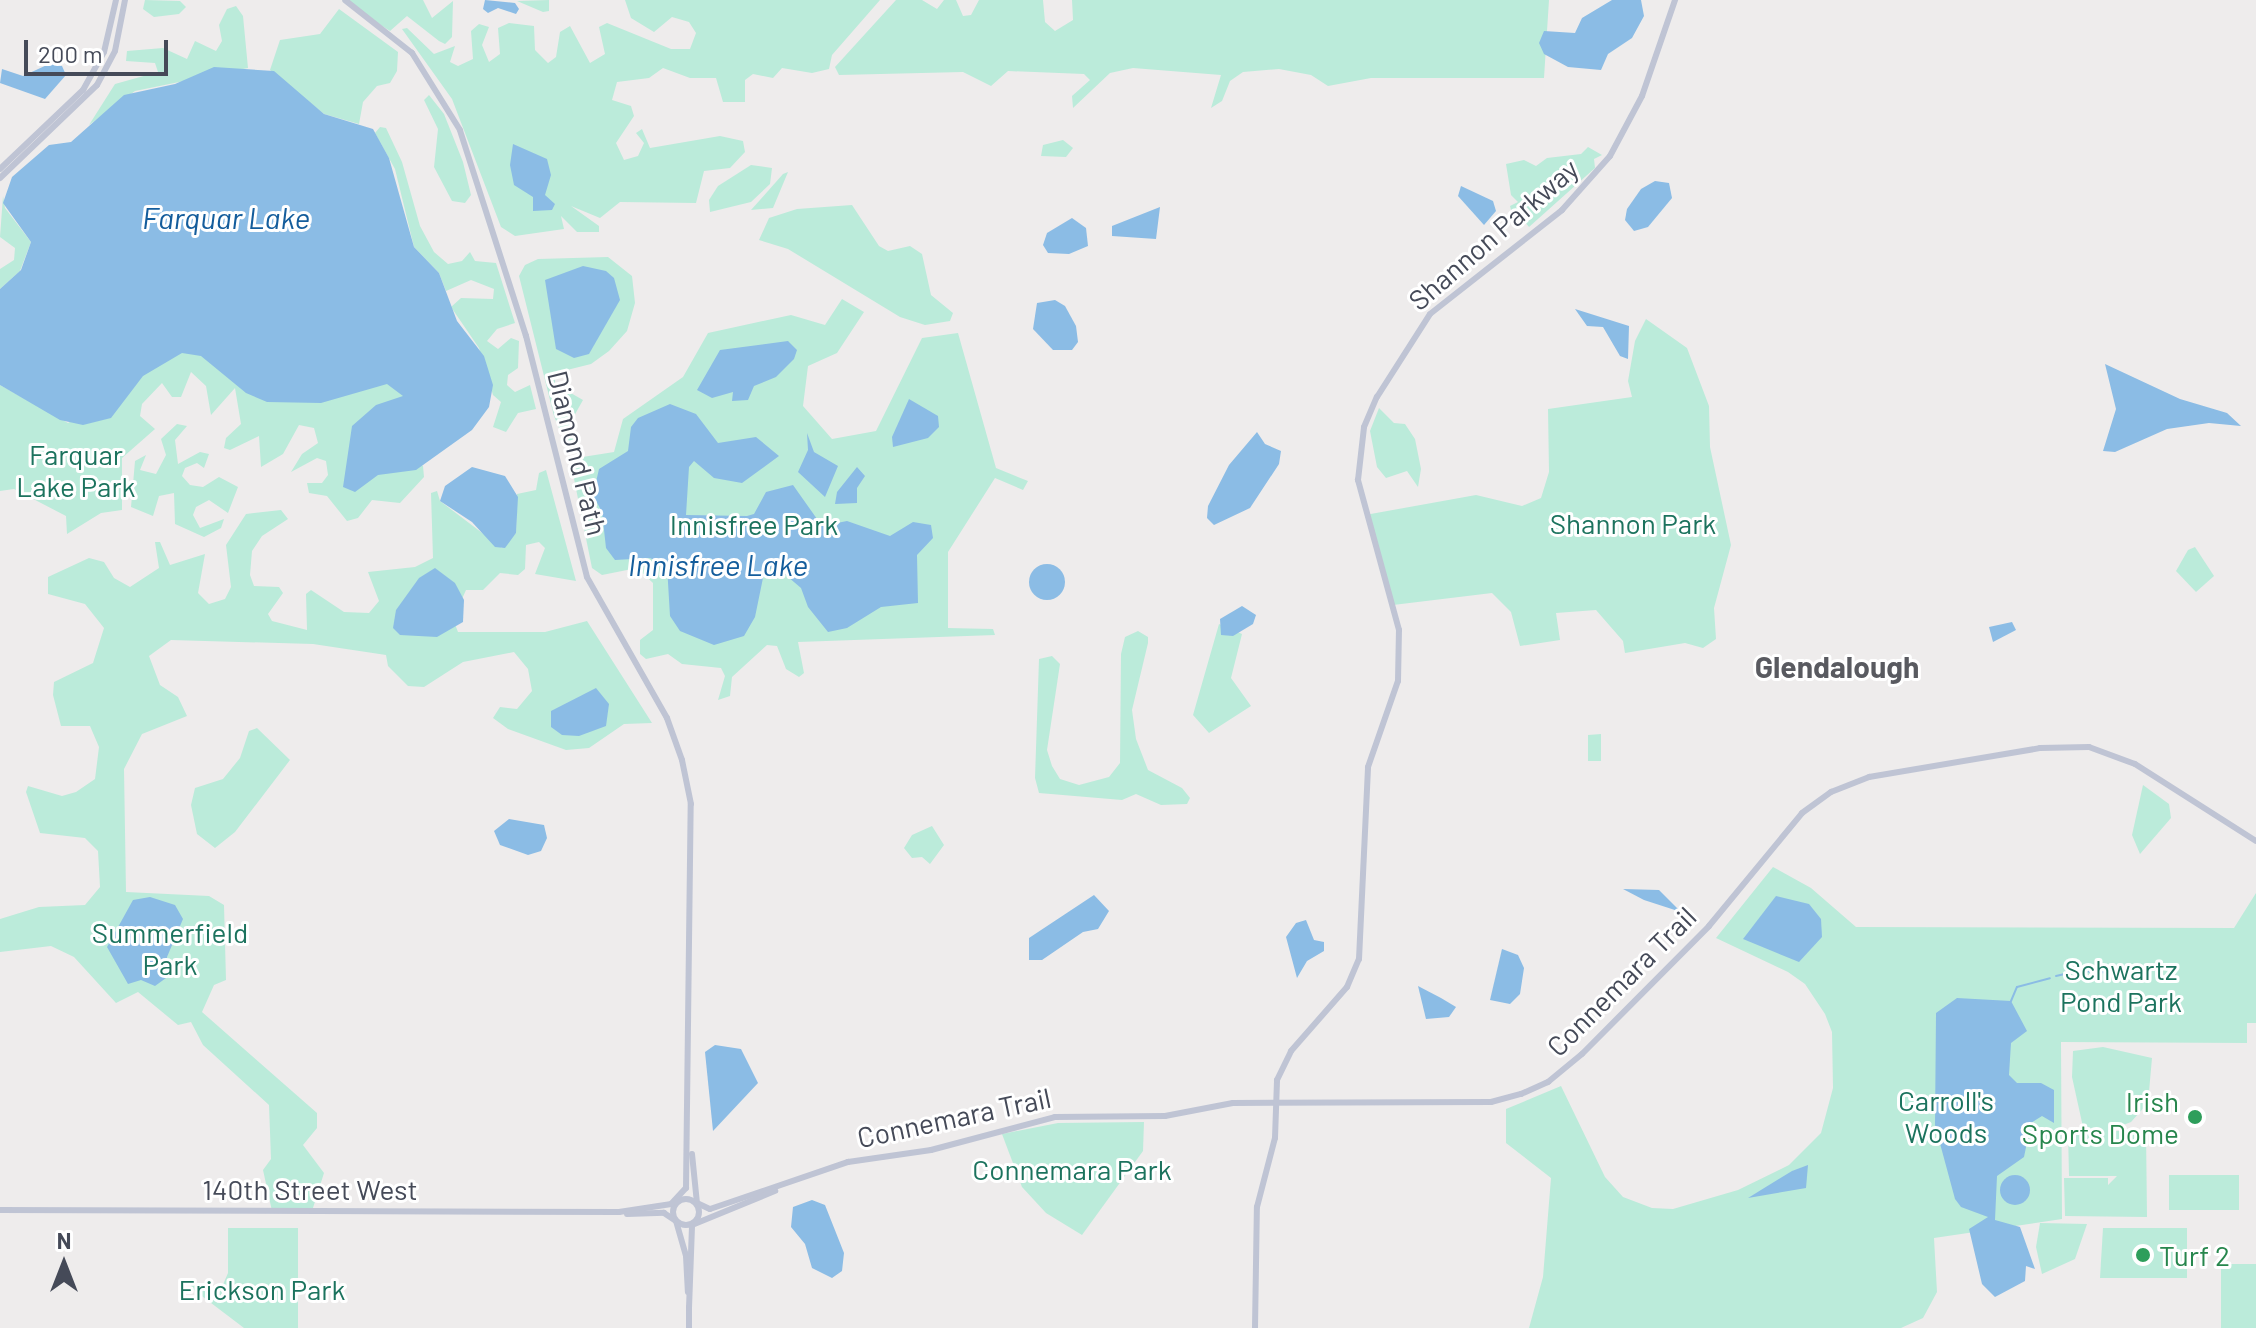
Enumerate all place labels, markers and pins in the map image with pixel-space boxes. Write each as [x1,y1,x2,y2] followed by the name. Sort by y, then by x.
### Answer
[2022,1084,2179,1150] place label: Irish Sports Dome
[2186,1108,2204,1126] marker: Irish Sports Dome
[2159,1238,2230,1272] place label: Turf 2
[2134,1246,2152,1264] marker: Turf 2

